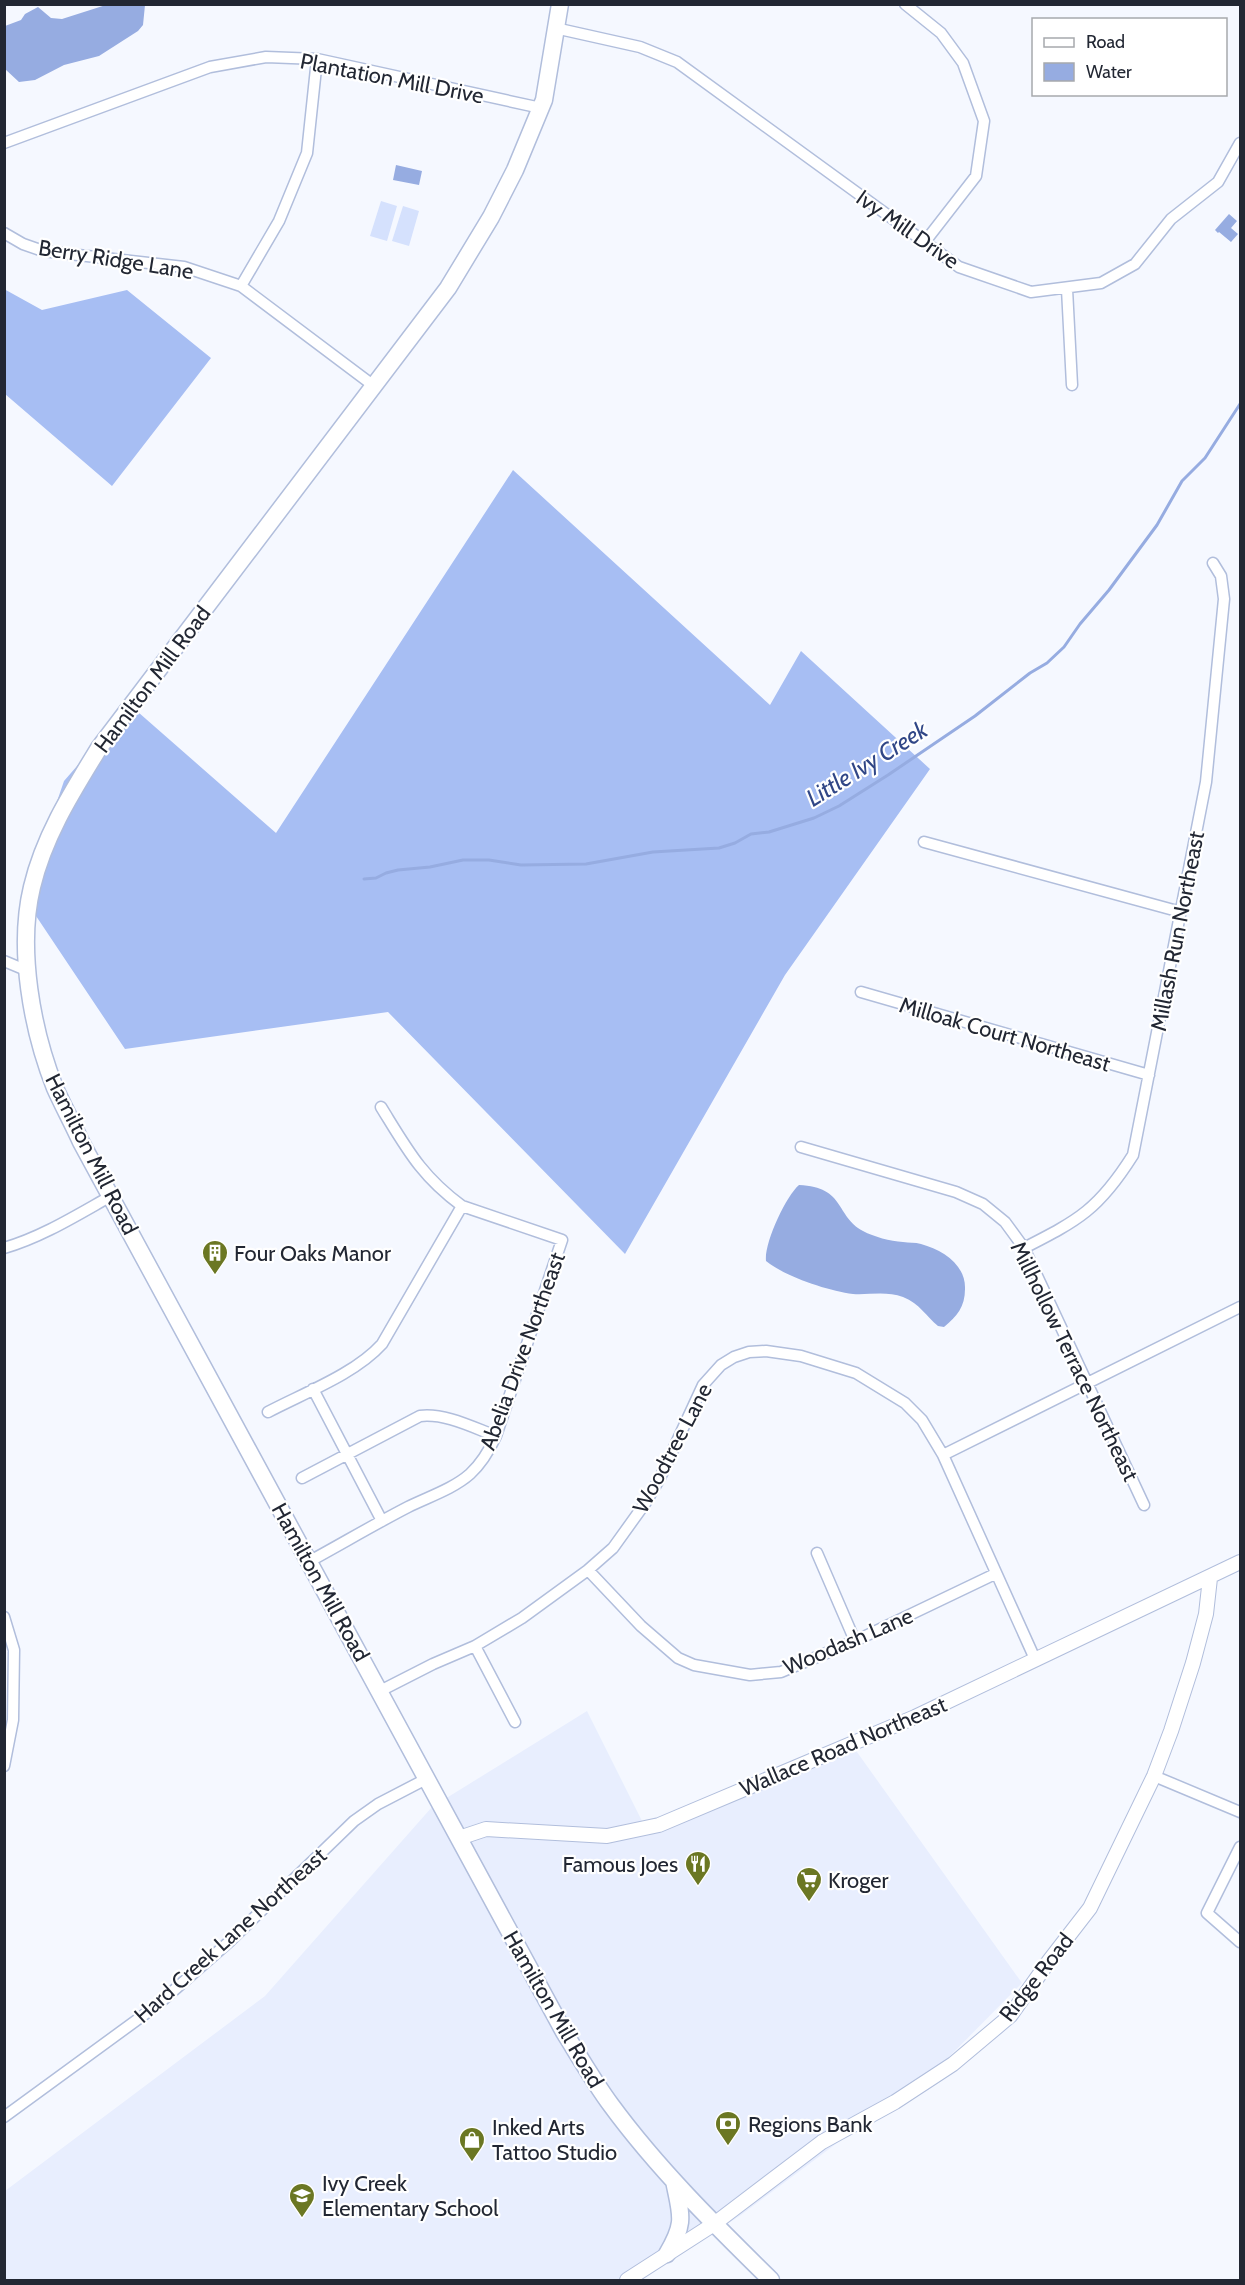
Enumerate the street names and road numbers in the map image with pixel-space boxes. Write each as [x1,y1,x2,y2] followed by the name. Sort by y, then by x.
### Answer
[298,47,486,110] street label: Plantation Mill Drive
[851,184,964,275] street label: Ivy Mill Drive
[36,234,195,285] street label: Berry Ridge Lane
[88,601,216,758] street label: Hamilton Mill Road
[1145,828,1210,1033] street label: Millash Run Northeast
[896,991,1114,1078] street label: Milloak Court Northeast
[39,1069,144,1239] street label: Hamilton Mill Road
[1005,1237,1145,1486] street label: Millhollow Terrace Northeast
[474,1248,571,1454] street label: Abelia Drive Northeast
[627,1379,718,1518] street label: Woodtree Lane
[266,1498,375,1666] street label: Hamilton Mill Road
[779,1602,917,1681] street label: Woodash Lane
[736,1690,951,1802] street label: Wallace Road Northeast
[129,1842,332,2029] street label: Hard Creek Lane Northeast
[498,1926,609,2093] street label: Hamilton Mill Road
[993,1928,1079,2027] street label: Ridge Road

